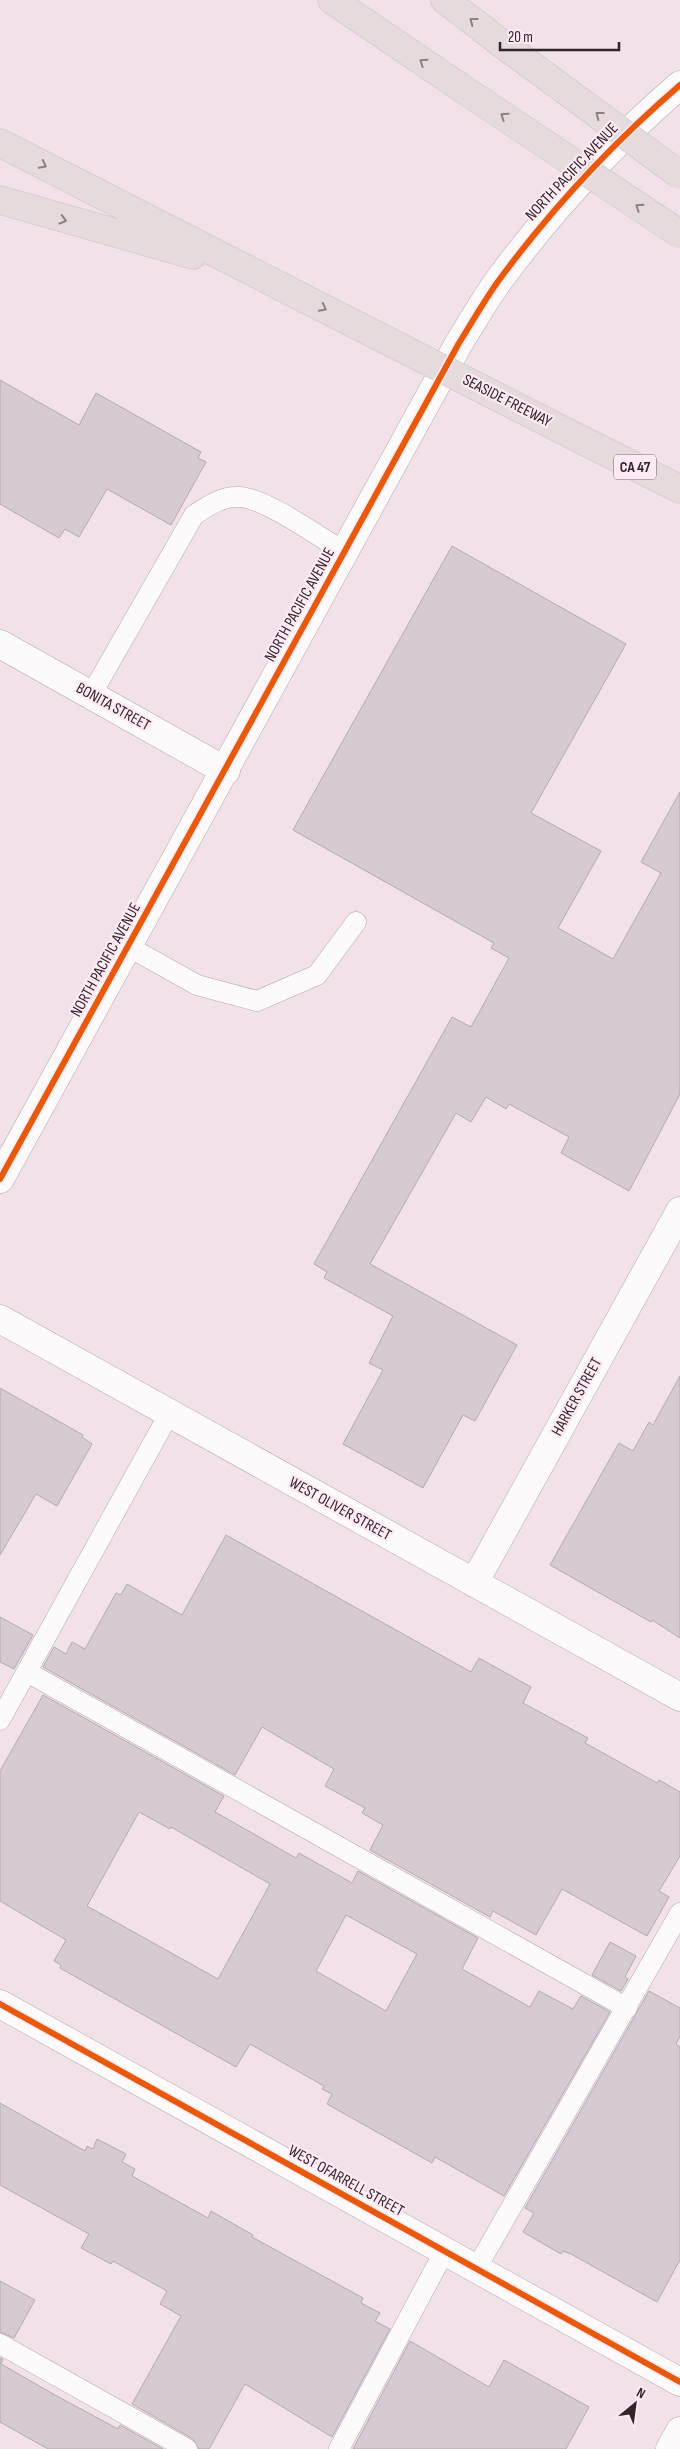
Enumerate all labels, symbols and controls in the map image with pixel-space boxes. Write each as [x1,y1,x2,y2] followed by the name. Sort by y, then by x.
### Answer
[470,19,479,27] one-way arrow
[500,20,619,52] scale bar
[508,28,533,47] text: 20 m
[419,58,428,68] one-way arrow
[595,112,605,121] one-way arrow
[501,113,510,123] one-way arrow
[522,119,622,225] street label: NORTH PACIFIC AVENUE
[38,159,47,169] one-way arrow
[636,204,645,213] one-way arrow
[59,214,67,224] one-way arrow
[318,302,327,312] one-way arrow
[459,371,555,432] street label: SEASIDE FREEWAY
[614,454,656,480] road number: CA 47
[261,545,339,665] street label: NORTH PACIFIC AVENUE
[73,679,154,735] street label: BONITA STREET
[67,900,145,1020] street label: NORTH PACIFIC AVENUE
[548,1354,606,1439] street label: HARKER STREET
[286,1473,395,1545] street label: WEST OLIVER STREET
[285,2141,408,2221] street label: WEST OFARRELL STREET
[610,2379,660,2429] north arrow
[634,2384,648,2402] text: N

